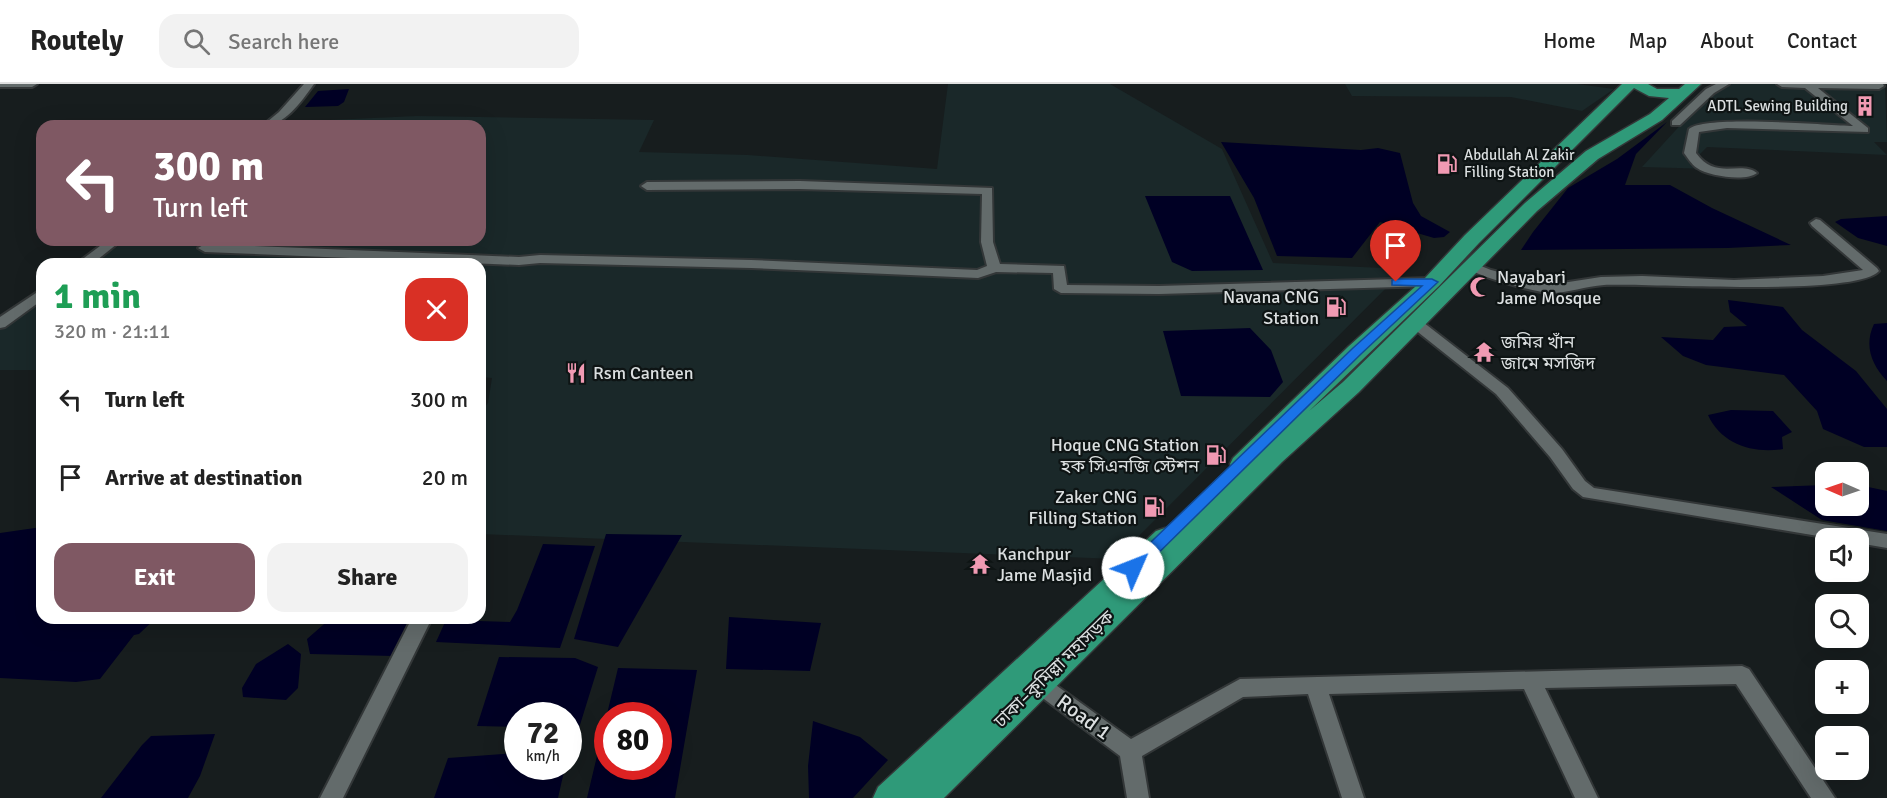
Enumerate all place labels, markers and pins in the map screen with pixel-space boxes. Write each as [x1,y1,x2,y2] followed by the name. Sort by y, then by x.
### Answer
[1853,94,1877,118] building icon: ADTL Sewing Building
[1707,97,1848,115] place label: ADTL Sewing Building
[1464,146,1575,181] place label: Abdullah Al Zakir Filling Station
[1435,152,1459,176] fuel station icon: Abdullah Al Zakir Filling Station
[1370,220,1421,282] pin
[1497,266,1601,309] place label: Nayabari Jame Mosque
[1468,275,1492,299] mosque icon: Nayabari Jame Mosque
[1223,286,1319,329] place label: Navana CNG Station
[1324,295,1348,319] fuel station icon: Navana CNG Station
[1500,331,1596,374] place label: জমির খাঁন জামে মসজিদ
[1472,340,1496,364] temple icon: জমির খাঁন জামে মসজিদ
[564,361,588,385] restaurant icon: Rsm Canteen
[593,362,694,384] place label: Rsm Canteen
[1051,434,1200,477] place label: Hoque CNG Station হক সিএনজি স্টেশন
[1204,443,1228,467] fuel station icon: Hoque CNG Station হক সিএনজি স্টেশন
[1029,486,1137,529] place label: Zaker CNG Filling Station
[1142,495,1166,519] fuel station icon: Zaker CNG Filling Station
[997,543,1092,586] place label: Kanchpur Jame Masjid
[968,552,992,576] temple icon: Kanchpur Jame Masjid

